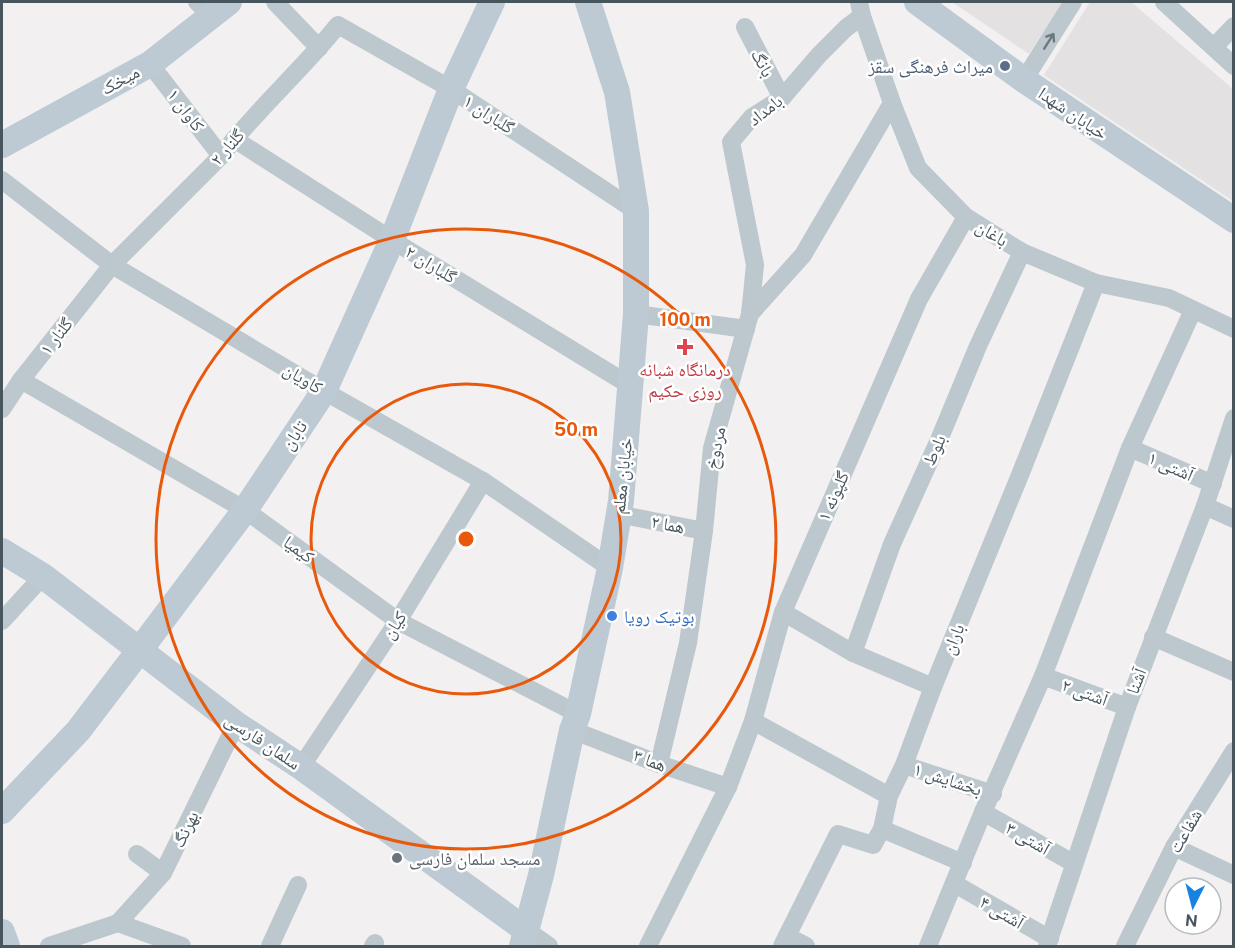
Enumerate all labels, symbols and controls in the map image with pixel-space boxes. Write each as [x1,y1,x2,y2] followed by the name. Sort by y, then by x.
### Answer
[1043,33,1055,50] one-way arrow
[747,46,779,81] street label: بانگ
[867,56,993,78] place label: میراث فرهنگی سقز
[998,59,1012,73] marker: میراث فرهنگی سقز
[97,61,143,99] street label: میخک
[1034,82,1111,144] street label: خیابان شهدا
[162,85,209,136] street label: کاوان ۱
[459,90,519,139] street label: گلباران ۱
[744,90,787,130] street label: بامداد
[206,124,249,169] street label: گلنار ۲
[972,215,1012,252] street label: باغان
[401,241,461,289] street label: گلباران ۲
[659,309,711,330] text: 100 m
[35,313,77,359] street label: گلنار ۱
[676,338,694,356] marker: درمانگاه شبانه روزی حکیم
[279,358,327,399] street label: کاویان
[639,359,731,403] place label: درمانگاه شبانه روزی حکیم
[277,416,312,454] street label: تابان
[554,419,598,440] text: 50 m
[701,425,731,471] street label: مردوخ
[918,431,951,469] street label: بلوط
[608,437,638,515] street label: خیابان معلم
[1145,447,1197,486] street label: آشتی ۱
[813,467,854,525] street label: گلپونه ۱
[650,510,686,538] street label: هما ۲
[456,529,476,549] centre of rings
[280,531,319,568] street label: کیمیا
[624,606,695,627] place label: بوتیک رویا
[377,607,412,643] street label: کیان
[605,609,619,623] marker: بوتیک رویا
[937,621,970,658] street label: باران
[1122,665,1151,697] street label: آشنا
[1059,674,1111,711] street label: آشتی ۲
[221,708,305,775] street label: سلمان فارسی
[631,744,669,776] street label: هما ۳
[911,758,985,801] street label: بخشایش ۱
[1164,805,1206,857] street label: شفاعت
[167,807,203,851] street label: بهرنگ
[1002,817,1054,860] street label: آشتی ۳
[409,848,540,870] place label: مسجد سلمان فارسی
[390,851,404,865] marker: مسجد سلمان فارسی
[1163,876,1223,936] north arrow
[976,891,1028,934] street label: آشتی ۴
[1184,910,1199,931] text: N

